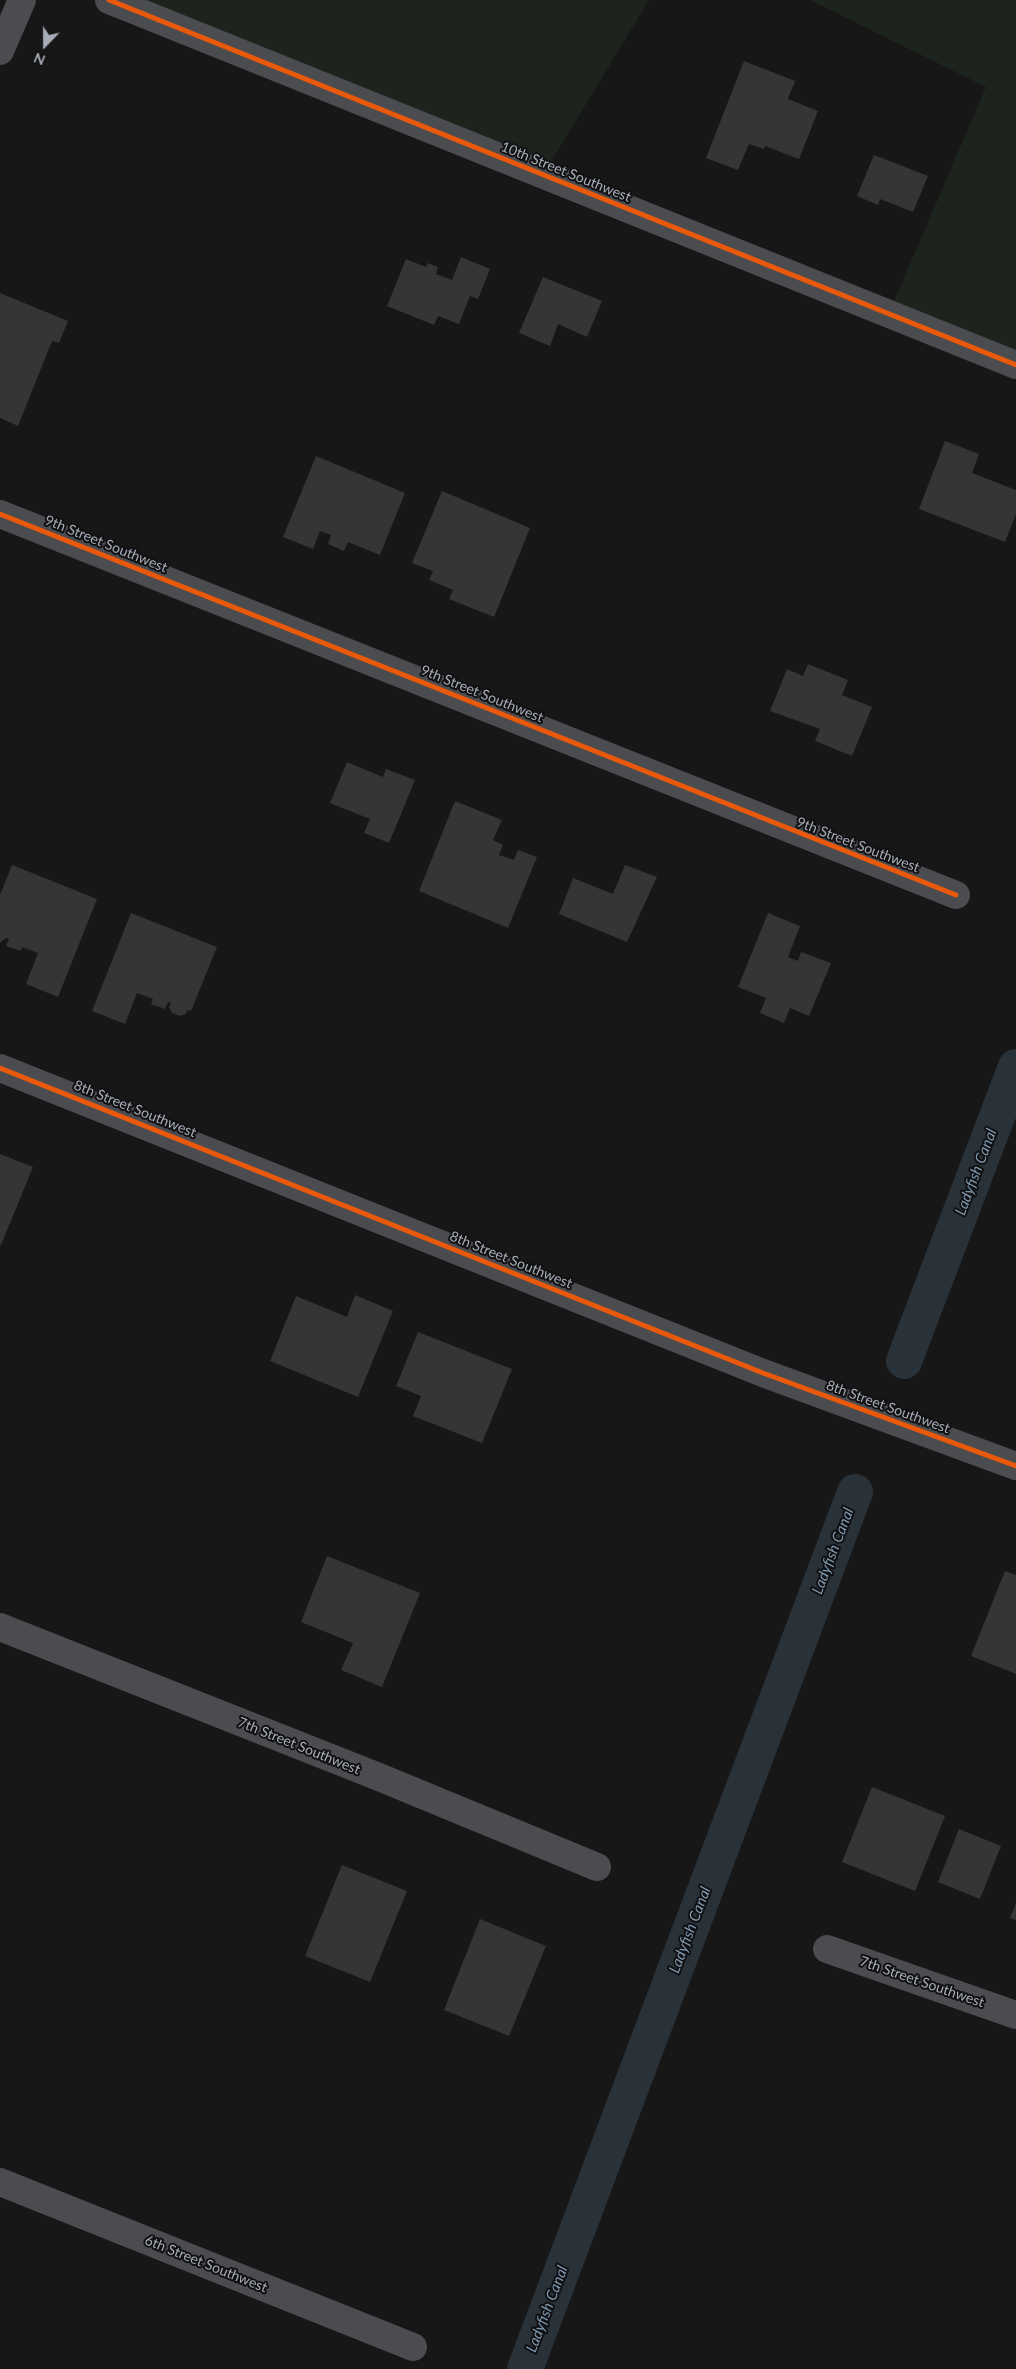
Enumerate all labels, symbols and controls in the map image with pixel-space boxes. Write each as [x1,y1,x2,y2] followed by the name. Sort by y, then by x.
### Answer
[20,20,70,70] north arrow
[31,49,47,69] text: N
[499,138,633,206] street label: 10th Street Southwest
[42,512,170,576] street label: 9th Street Southwest
[418,662,546,726] street label: 9th Street Southwest
[794,814,922,876] street label: 9th Street Southwest
[71,1077,199,1141] street label: 8th Street Southwest
[951,1126,1001,1218] water label: Ladyfish Canal
[447,1228,575,1292] street label: 8th Street Southwest
[824,1377,952,1437] street label: 8th Street Southwest
[808,1505,858,1597] water label: Ladyfish Canal
[235,1714,363,1778] street label: 7th Street Southwest
[665,1884,715,1976] water label: Ladyfish Canal
[858,1953,986,2011] street label: 7th Street Southwest
[142,2232,270,2296] street label: 6th Street Southwest
[522,2263,572,2355] water label: Ladyfish Canal

